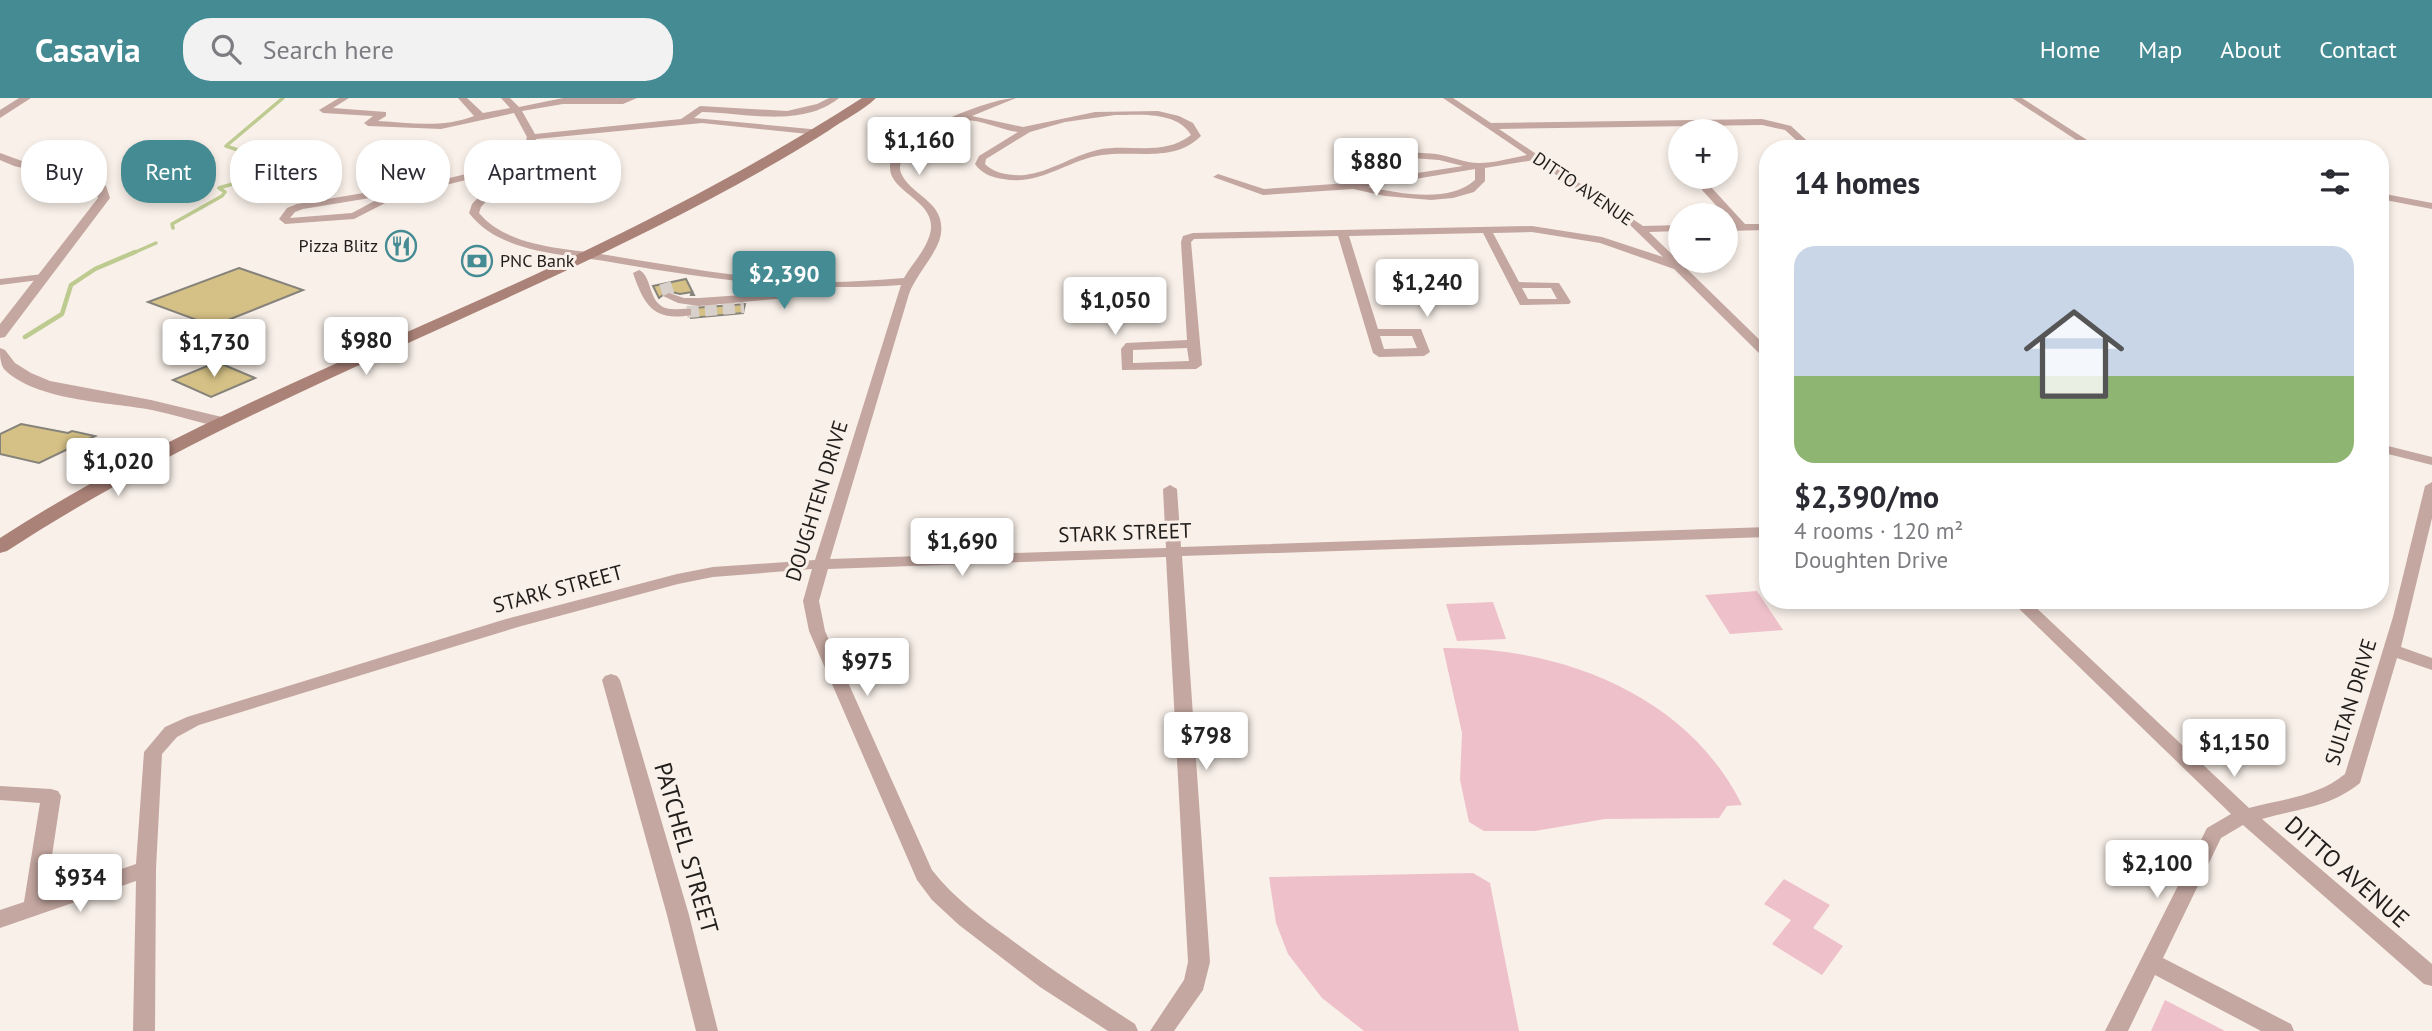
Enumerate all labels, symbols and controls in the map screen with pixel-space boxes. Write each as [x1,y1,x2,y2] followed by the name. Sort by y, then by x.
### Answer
[183,18,673,81] search box
[35,28,141,71] text: Casavia
[207,30,245,68] icon: search
[263,33,394,66] text: Search here
[2040,34,2100,65] text: Home
[2138,34,2182,65] text: Map
[2220,34,2281,65] text: About
[2319,34,2397,65] text: Contact
[862,118,976,177] pin: $1,160
[1668,119,1738,273] map controls
[1668,119,1738,189] button: +
[883,125,955,154] text: $1,160
[1335,139,1417,198] pin: $880
[21,140,107,203] chip: Buy
[121,140,216,203] chip: Rent
[230,140,342,203] chip: Filters
[356,140,450,203] chip: New
[464,140,621,203] chip: Apartment
[1350,146,1402,175] text: $880
[1529,147,1638,231] street label: DITTO AVENUE
[1794,163,1920,202] text: 14 homes
[2316,163,2354,201] icon: filters
[1668,203,1738,273] button: −
[384,229,418,263] restaurant icon: Pizza Blitz
[299,234,378,257] place label: Pizza Blitz
[460,244,494,278] bank icon: PNC Bank
[500,249,575,272] place label: PNC Bank
[727,252,841,311] pin: $2,390
[748,259,820,288] text: $2,390
[1370,260,1484,319] pin: $1,240
[1391,267,1463,296] text: $1,240
[1058,278,1172,337] pin: $1,050
[1079,285,1151,314] text: $1,050
[2011,291,2137,417] icon: home
[325,317,407,377] pin: $980
[157,320,271,379] pin: $1,730
[340,325,392,354] text: $980
[178,327,250,356] text: $1,730
[779,417,854,585] street label: DOUGHTEN DRIVE
[61,438,175,498] pin: $1,020
[82,446,154,475] text: $1,020
[1794,477,1939,516] text: $2,390/mo
[1794,516,1963,545] text: 4 rooms · 120 m²
[1058,517,1192,548] street label: STARK STREET
[905,518,1019,578] pin: $1,690
[926,526,998,555] text: $1,690
[1794,545,1948,574] text: Doughten Drive
[490,558,626,619] street label: STARK STREET
[2318,635,2383,768] street label: SULTAN DRIVE
[826,638,908,698] pin: $975
[841,646,893,675] text: $975
[1165,712,1247,772] pin: $798
[1180,720,1232,749] text: $798
[2177,720,2291,779] pin: $1,150
[2198,727,2270,756] text: $1,150
[647,759,726,937] street label: PATCHEL STREET
[2279,809,2416,934] street label: DITTO AVENUE
[2100,840,2214,900] pin: $2,100
[2121,848,2193,877] text: $2,100
[39,854,121,914] pin: $934
[54,862,106,891] text: $934

